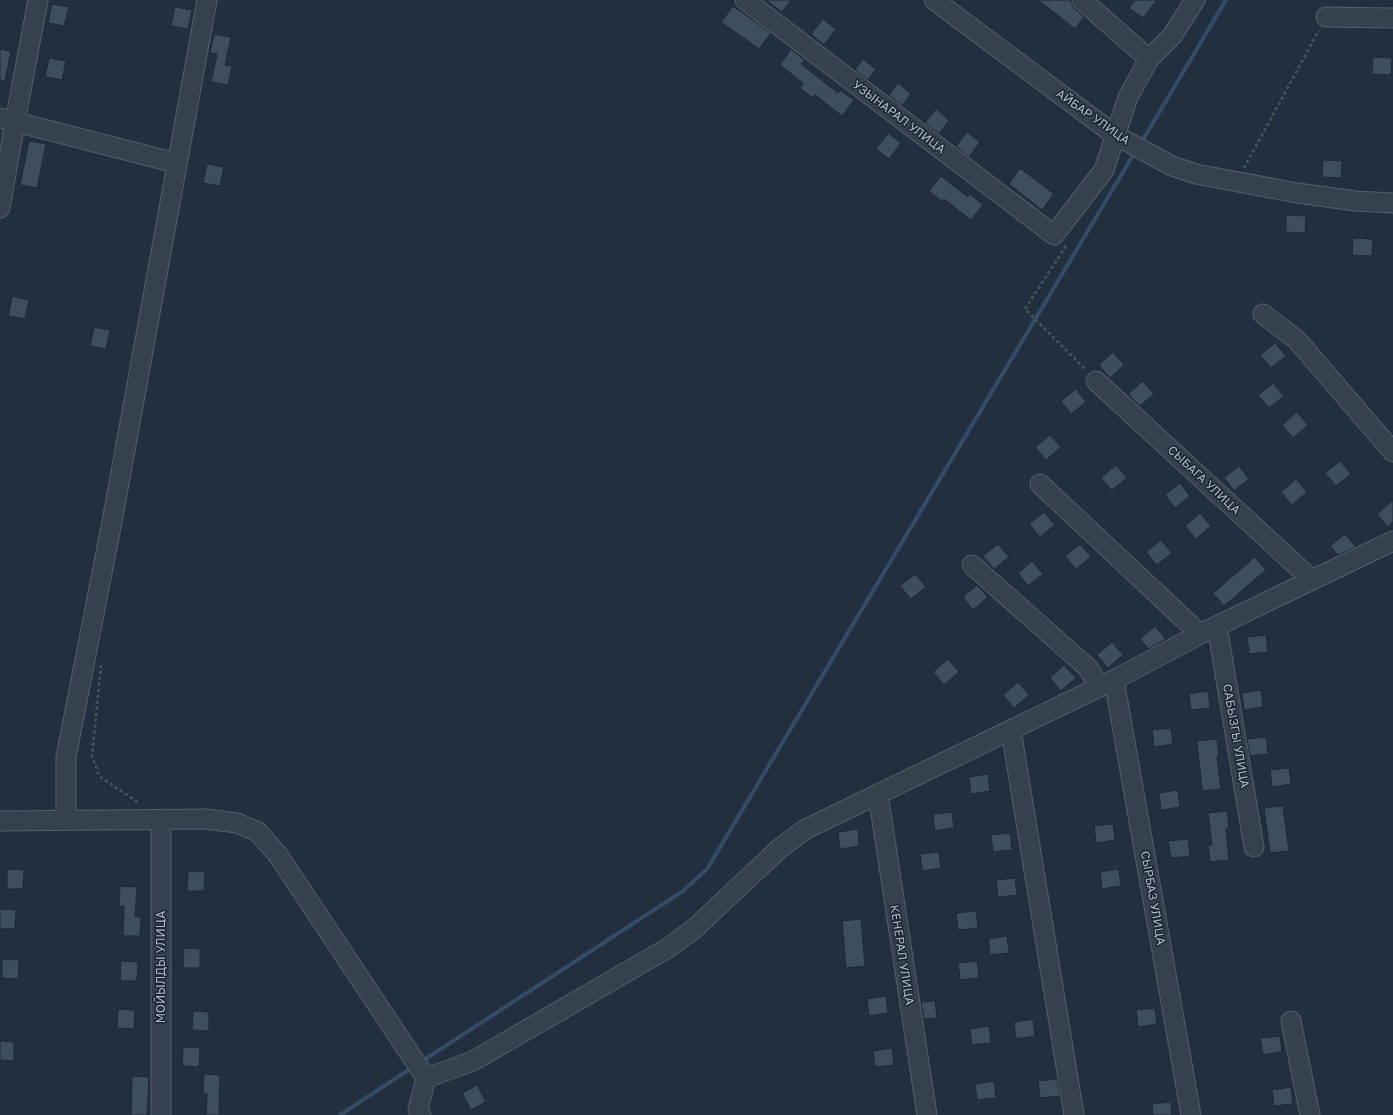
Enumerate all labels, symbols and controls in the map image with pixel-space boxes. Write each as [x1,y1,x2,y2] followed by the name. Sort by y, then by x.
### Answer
[850,77,949,156] street label: УЗЫНАРАЛ УЛИЦА
[1054,86,1133,148] street label: АЙБАР УЛИЦА
[1165,442,1244,517] street label: СЫБАГА УЛИЦА
[1220,683,1253,789] street label: САБЫЗГЫ УЛИЦА
[1138,850,1169,946] street label: СЫРБАЗ УЛИЦА
[887,904,918,1006] street label: КЕНЕРАЛ УЛИЦА
[153,911,168,1023] street label: МОЙЫЛДЫ УЛИЦА

